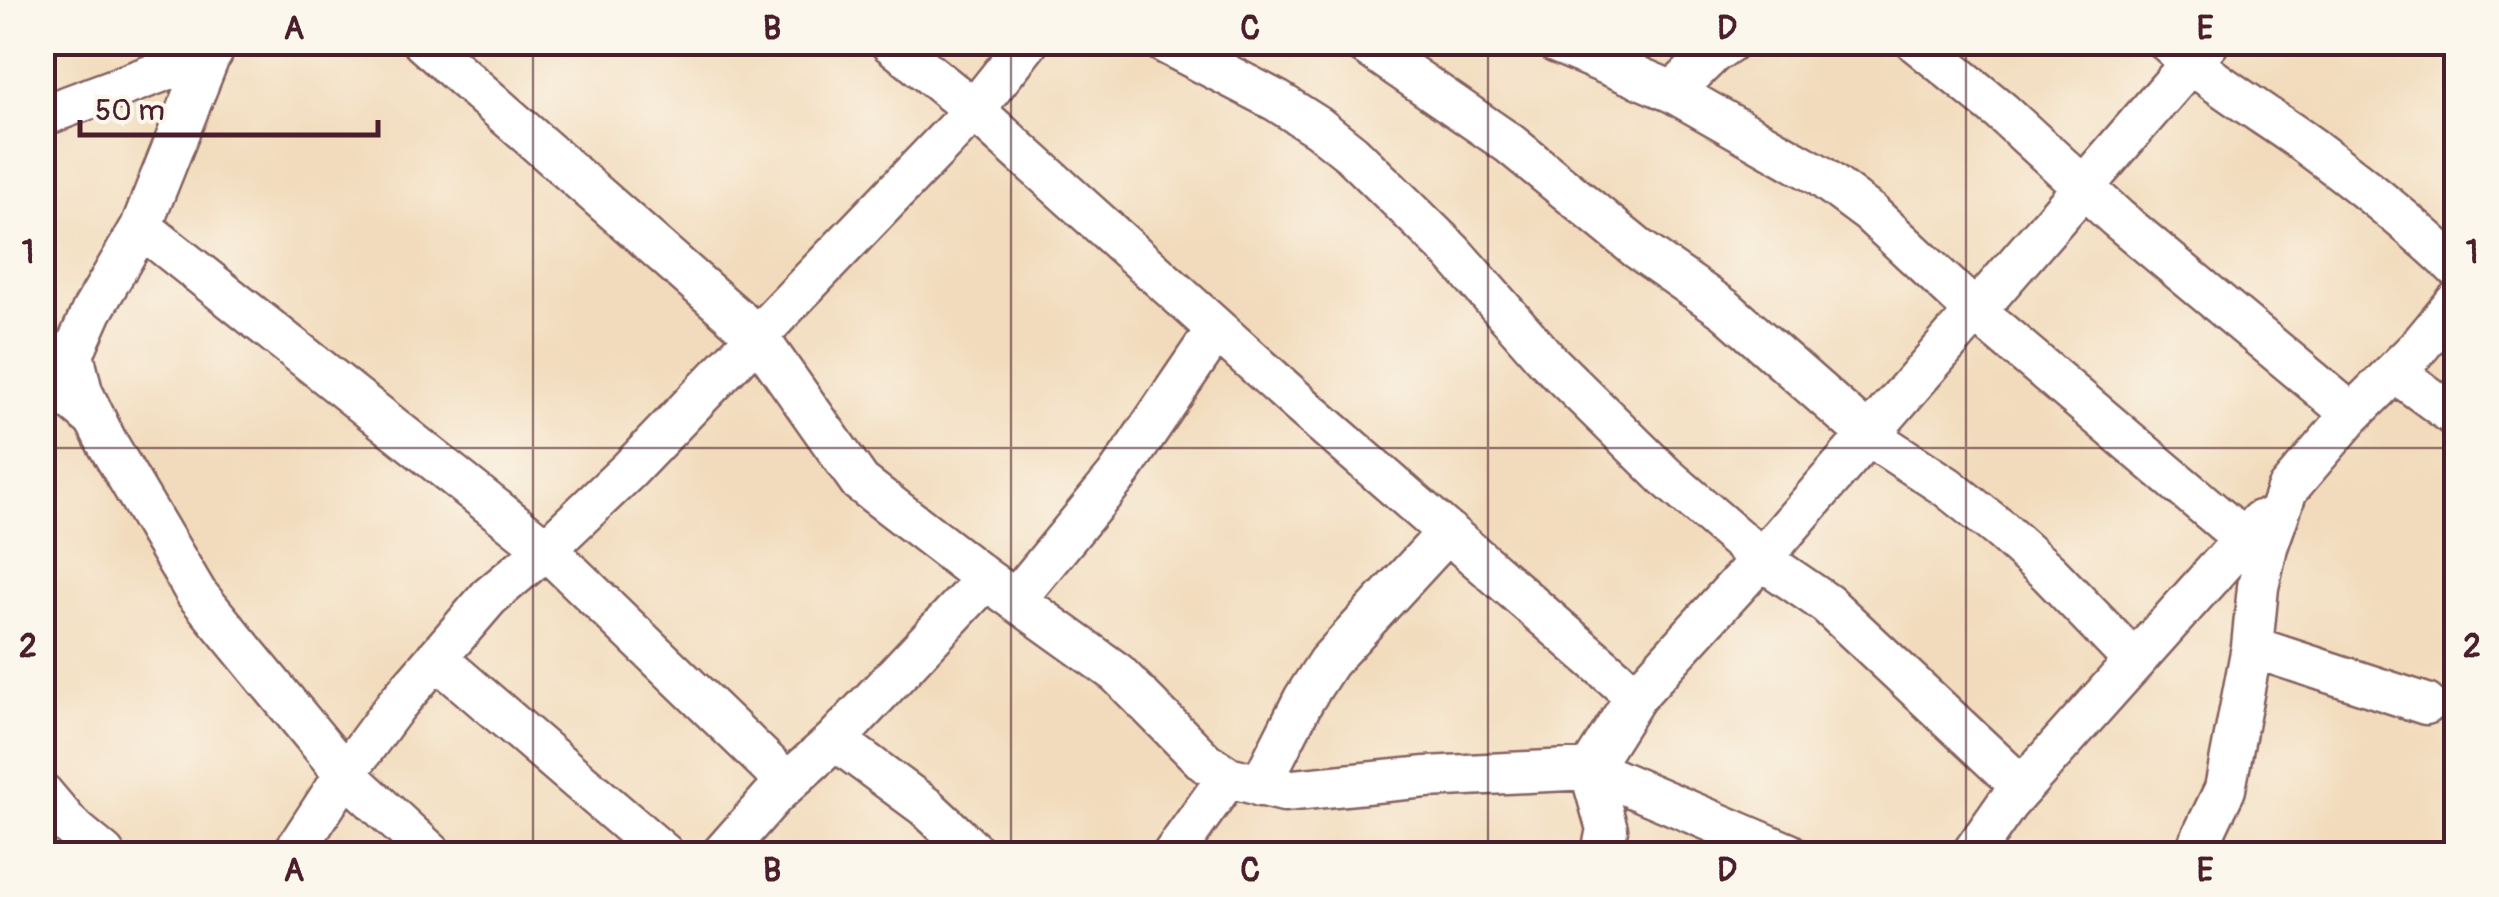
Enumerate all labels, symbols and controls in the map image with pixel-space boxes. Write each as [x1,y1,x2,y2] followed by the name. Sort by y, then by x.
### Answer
[284,9,305,49] text: A
[763,9,781,49] text: B
[1240,9,1260,49] text: C
[1717,9,1737,49] text: D
[2197,9,2214,49] text: E
[80,75,378,137] scale bar
[95,92,165,129] text: 50 m
[22,233,34,273] text: 1
[2466,233,2478,273] text: 1
[19,627,37,667] text: 2
[2463,627,2481,667] text: 2
[284,851,305,891] text: A
[763,851,781,891] text: B
[1240,851,1260,891] text: C
[1717,851,1737,891] text: D
[2197,851,2214,891] text: E

